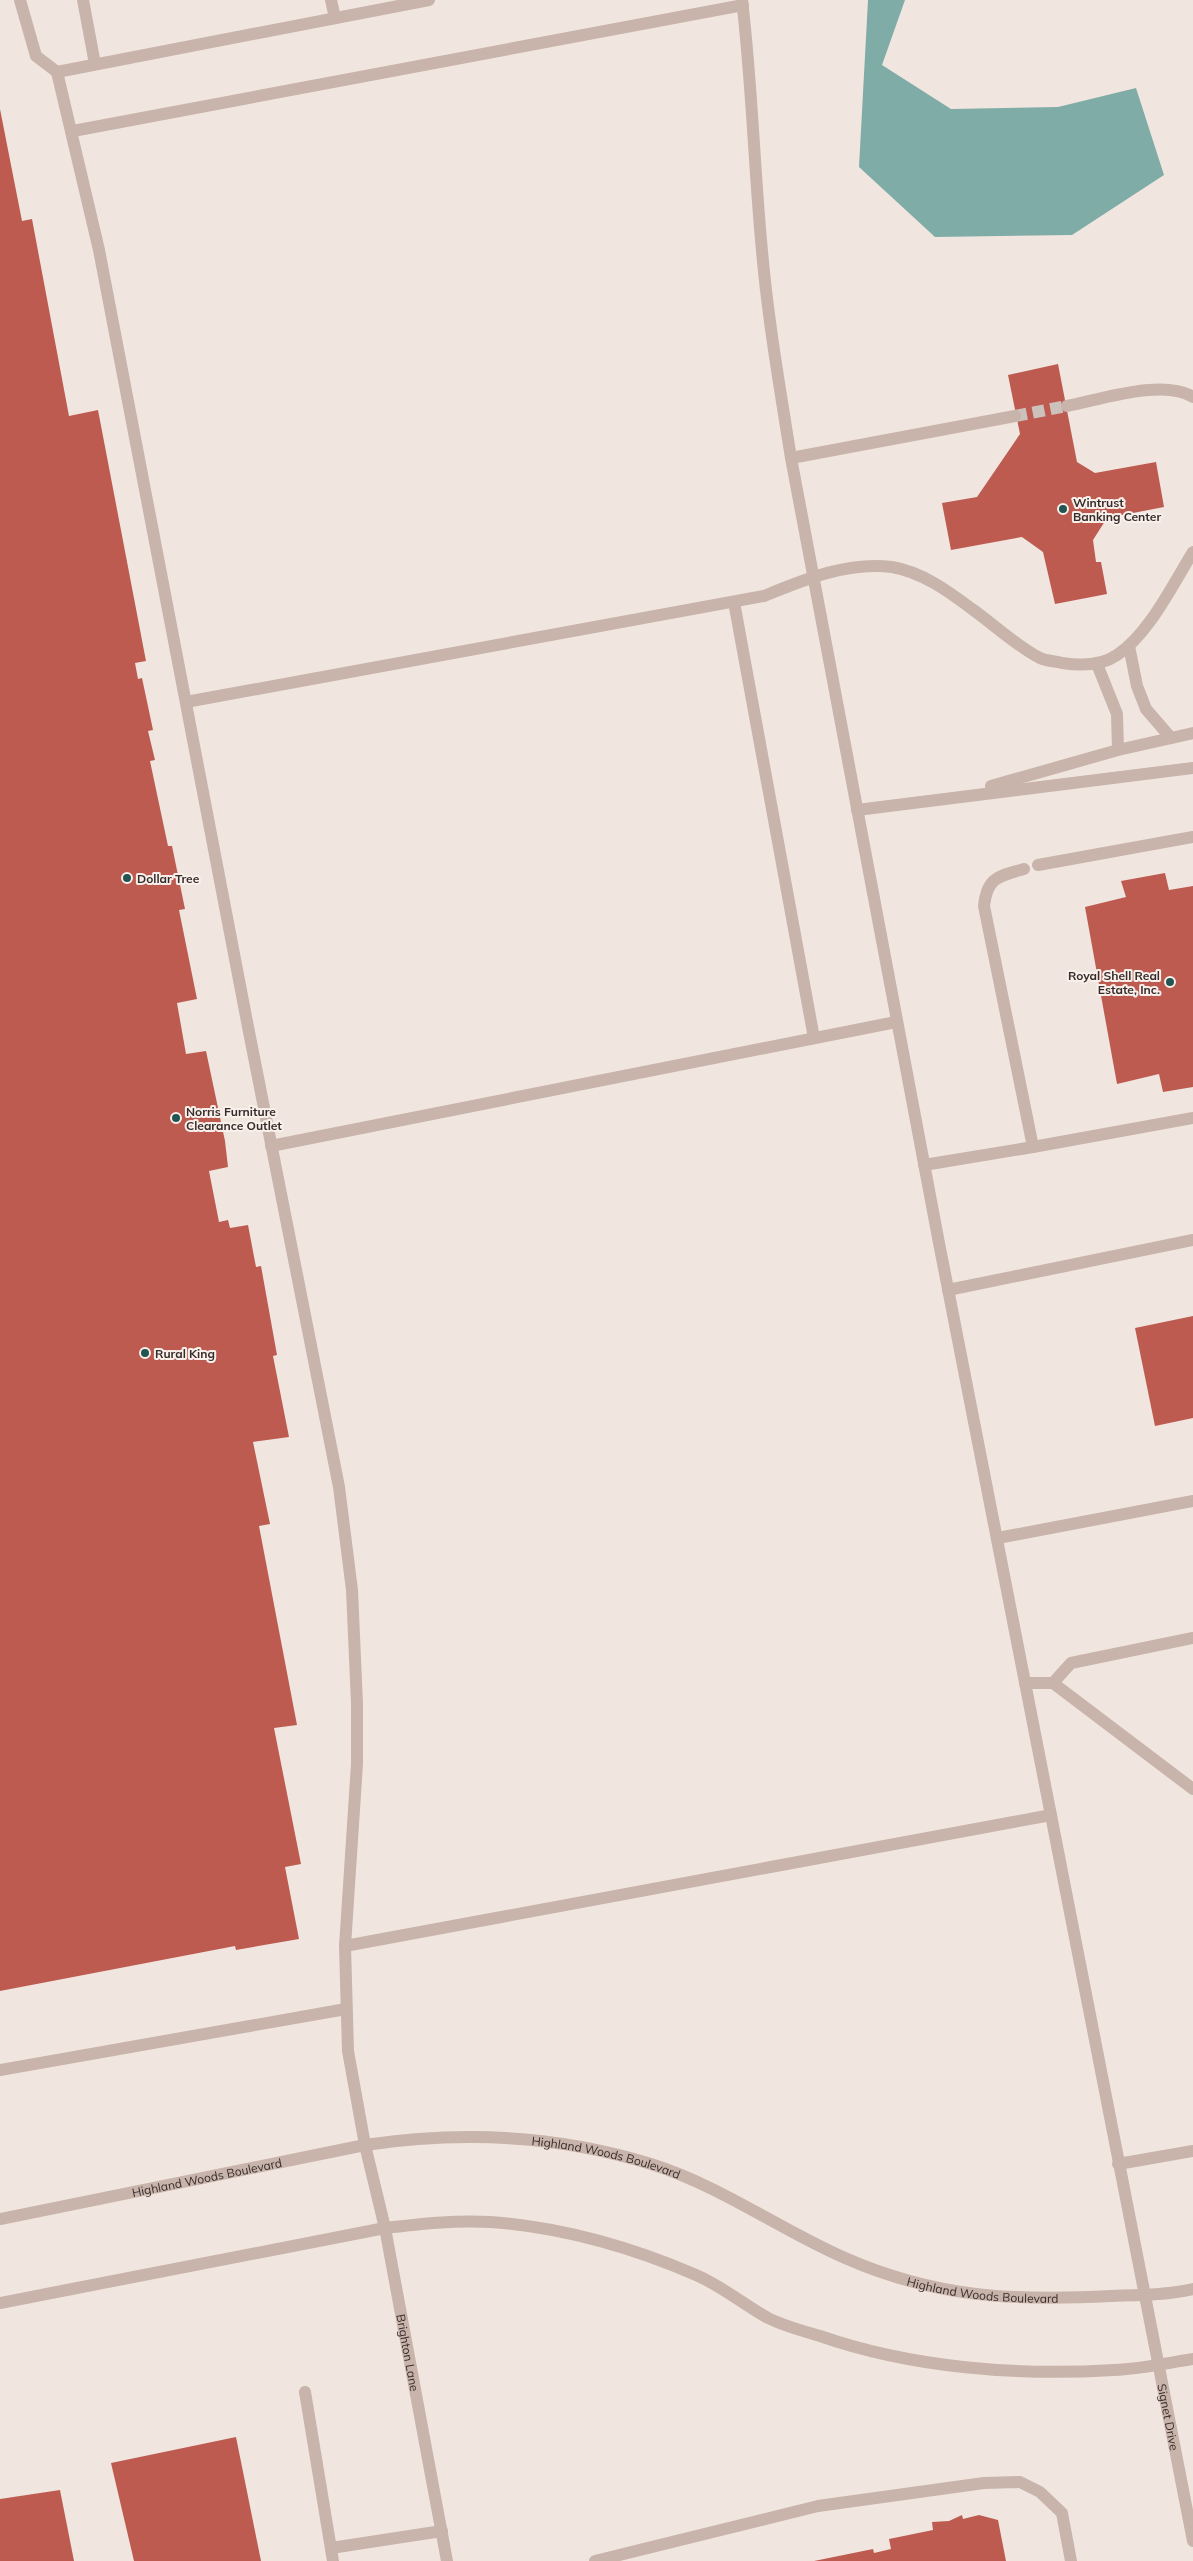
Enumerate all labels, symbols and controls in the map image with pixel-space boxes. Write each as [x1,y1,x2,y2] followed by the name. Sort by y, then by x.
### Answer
[1073,495,1161,524] place label: Wintrust Banking Center
[1057,503,1069,515] marker: Wintrust Banking Center
[137,871,200,886] place label: Dollar Tree
[121,872,133,884] marker: Dollar Tree
[1068,968,1160,997] place label: Royal Shell Real Estate, Inc.
[1164,976,1176,988] marker: Royal Shell Real Estate, Inc.
[186,1104,282,1133] place label: Norris Furniture Clearance Outlet
[170,1112,182,1124] marker: Norris Furniture Clearance Outlet
[155,1346,215,1361] place label: Rural King
[139,1347,151,1359] marker: Rural King
[531,2133,683,2181] street label: Highland Woods Boulevard
[130,2155,283,2200] street label: Highland Woods Boulevard
[905,2273,1058,2305] street label: Highland Woods Boulevard
[394,2313,423,2392] street label: Brighton Lane
[1155,2382,1183,2452] street label: Signet Drive

